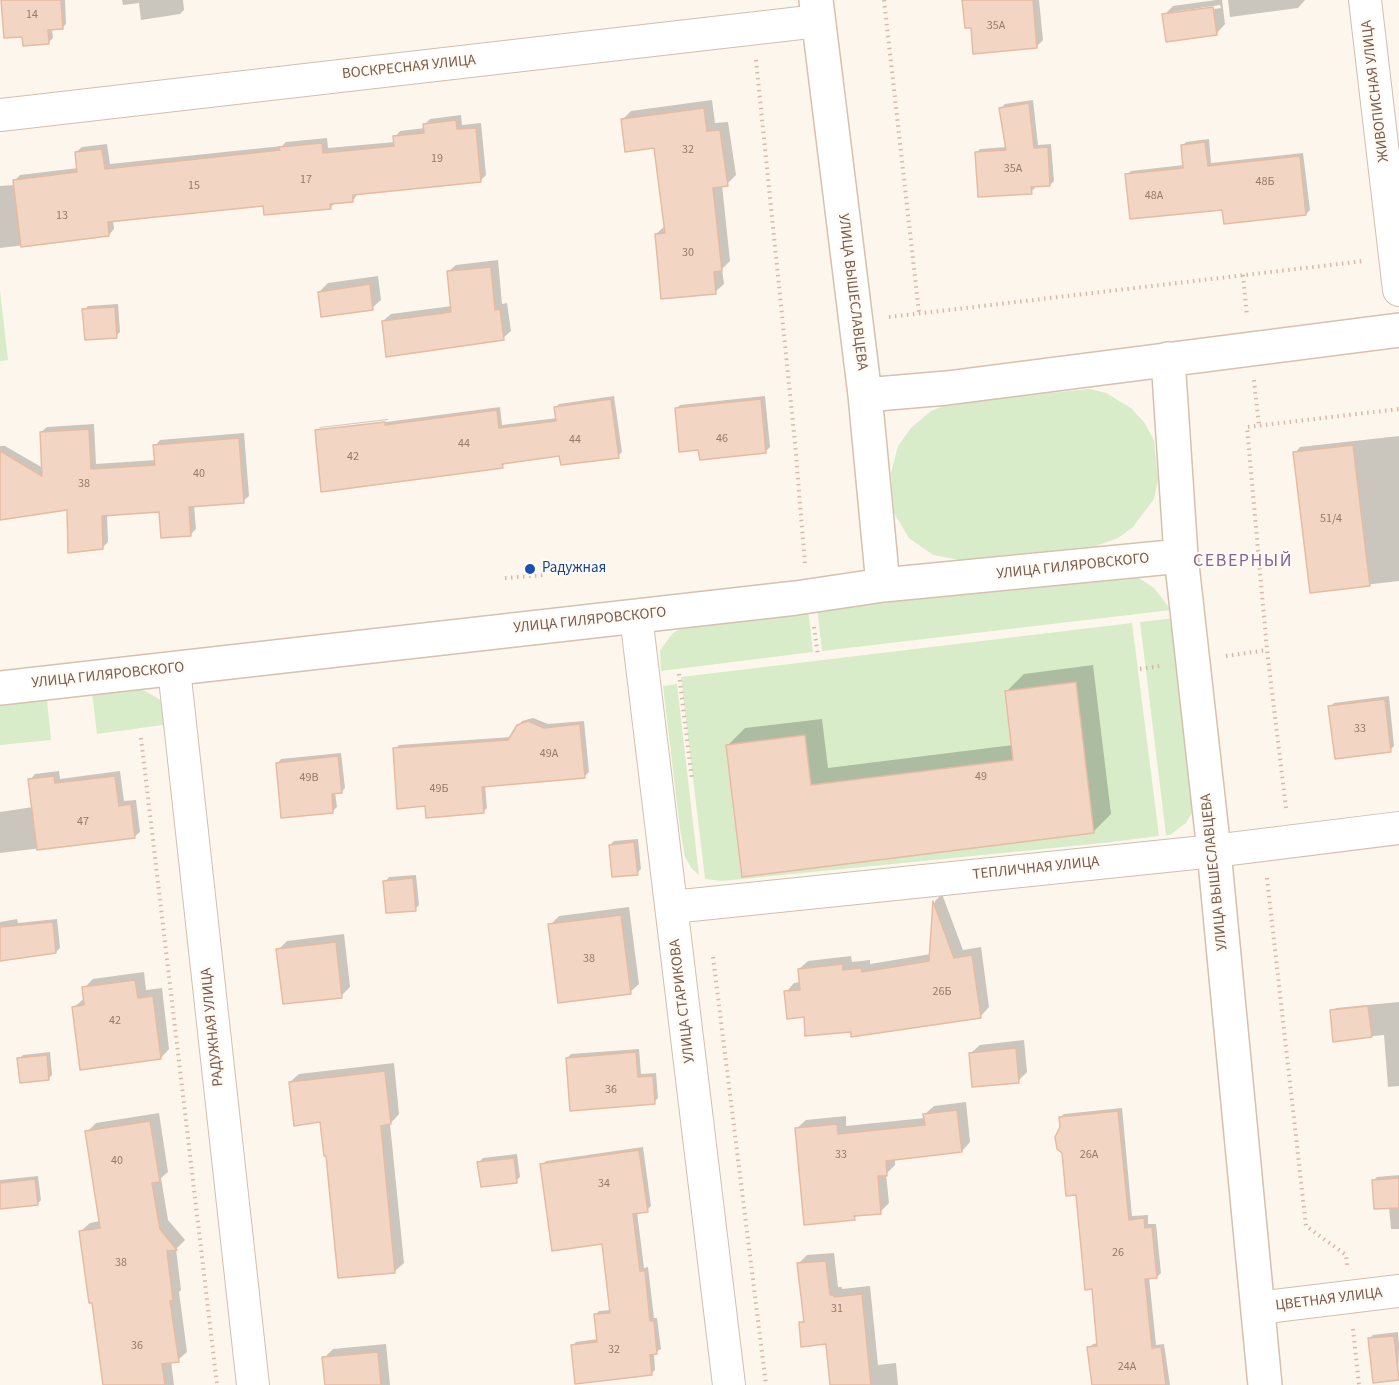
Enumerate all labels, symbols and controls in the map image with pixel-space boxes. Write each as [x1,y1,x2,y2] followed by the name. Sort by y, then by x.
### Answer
[26,8,38,22] house number: 14
[987,19,1005,33] house number: 35А
[1358,19,1394,163] street label: ЖИВОПИСНАЯ УЛИЦА
[341,52,477,84] street label: ВОСКРЕСНАЯ УЛИЦА
[682,143,694,157] house number: 32
[431,152,443,166] house number: 19
[1004,162,1022,176] house number: 35А
[300,173,312,187] house number: 17
[1256,175,1274,189] house number: 48Б
[188,179,200,193] house number: 15
[1145,189,1163,203] house number: 48А
[56,209,68,223] house number: 13
[833,212,871,372] street label: УЛИЦА ВЫШЕСЛАВЦЕВА
[682,246,694,260] house number: 30
[716,432,728,446] house number: 46
[569,433,581,447] house number: 44
[458,437,470,451] house number: 44
[347,450,359,464] house number: 42
[193,467,205,481] house number: 40
[78,477,90,491] house number: 38
[1320,512,1342,526] house number: 51/4
[996,550,1150,584] street label: УЛИЦА ГИЛЯРОВСКОГО
[1193,551,1293,573] district label: СЕВЕРНЫЙ
[542,560,606,578] place label: Радужная
[523,562,537,576] marker: Радужная
[513,604,667,638] street label: УЛИЦА ГИЛЯРОВСКОГО
[31,659,185,693] street label: УЛИЦА ГИЛЯРОВСКОГО
[1354,722,1366,736] house number: 33
[540,747,558,761] house number: 49А
[975,770,987,784] house number: 49
[300,771,318,785] house number: 49В
[430,782,448,796] house number: 49Б
[1198,792,1232,952] street label: УЛИЦА ВЫШЕСЛАВЦЕВА
[77,815,89,829] house number: 47
[972,853,1100,885] street label: ТЕПЛИЧНАЯ УЛИЦА
[666,938,700,1064] street label: УЛИЦА СТАРИКОВА
[583,952,595,966] house number: 38
[198,967,228,1087] street label: РАДУЖНАЯ УЛИЦА
[933,985,951,999] house number: 26Б
[109,1014,121,1028] house number: 42
[605,1083,617,1097] house number: 36
[835,1148,847,1162] house number: 33
[1080,1148,1098,1162] house number: 26А
[111,1154,123,1168] house number: 40
[598,1177,610,1191] house number: 34
[1112,1246,1124,1260] house number: 26
[115,1256,127,1270] house number: 38
[1274,1284,1384,1316] street label: ЦВЕТНАЯ УЛИЦА
[831,1302,843,1316] house number: 31
[131,1339,143,1353] house number: 36
[608,1343,620,1357] house number: 32
[1118,1360,1136,1374] house number: 24А

